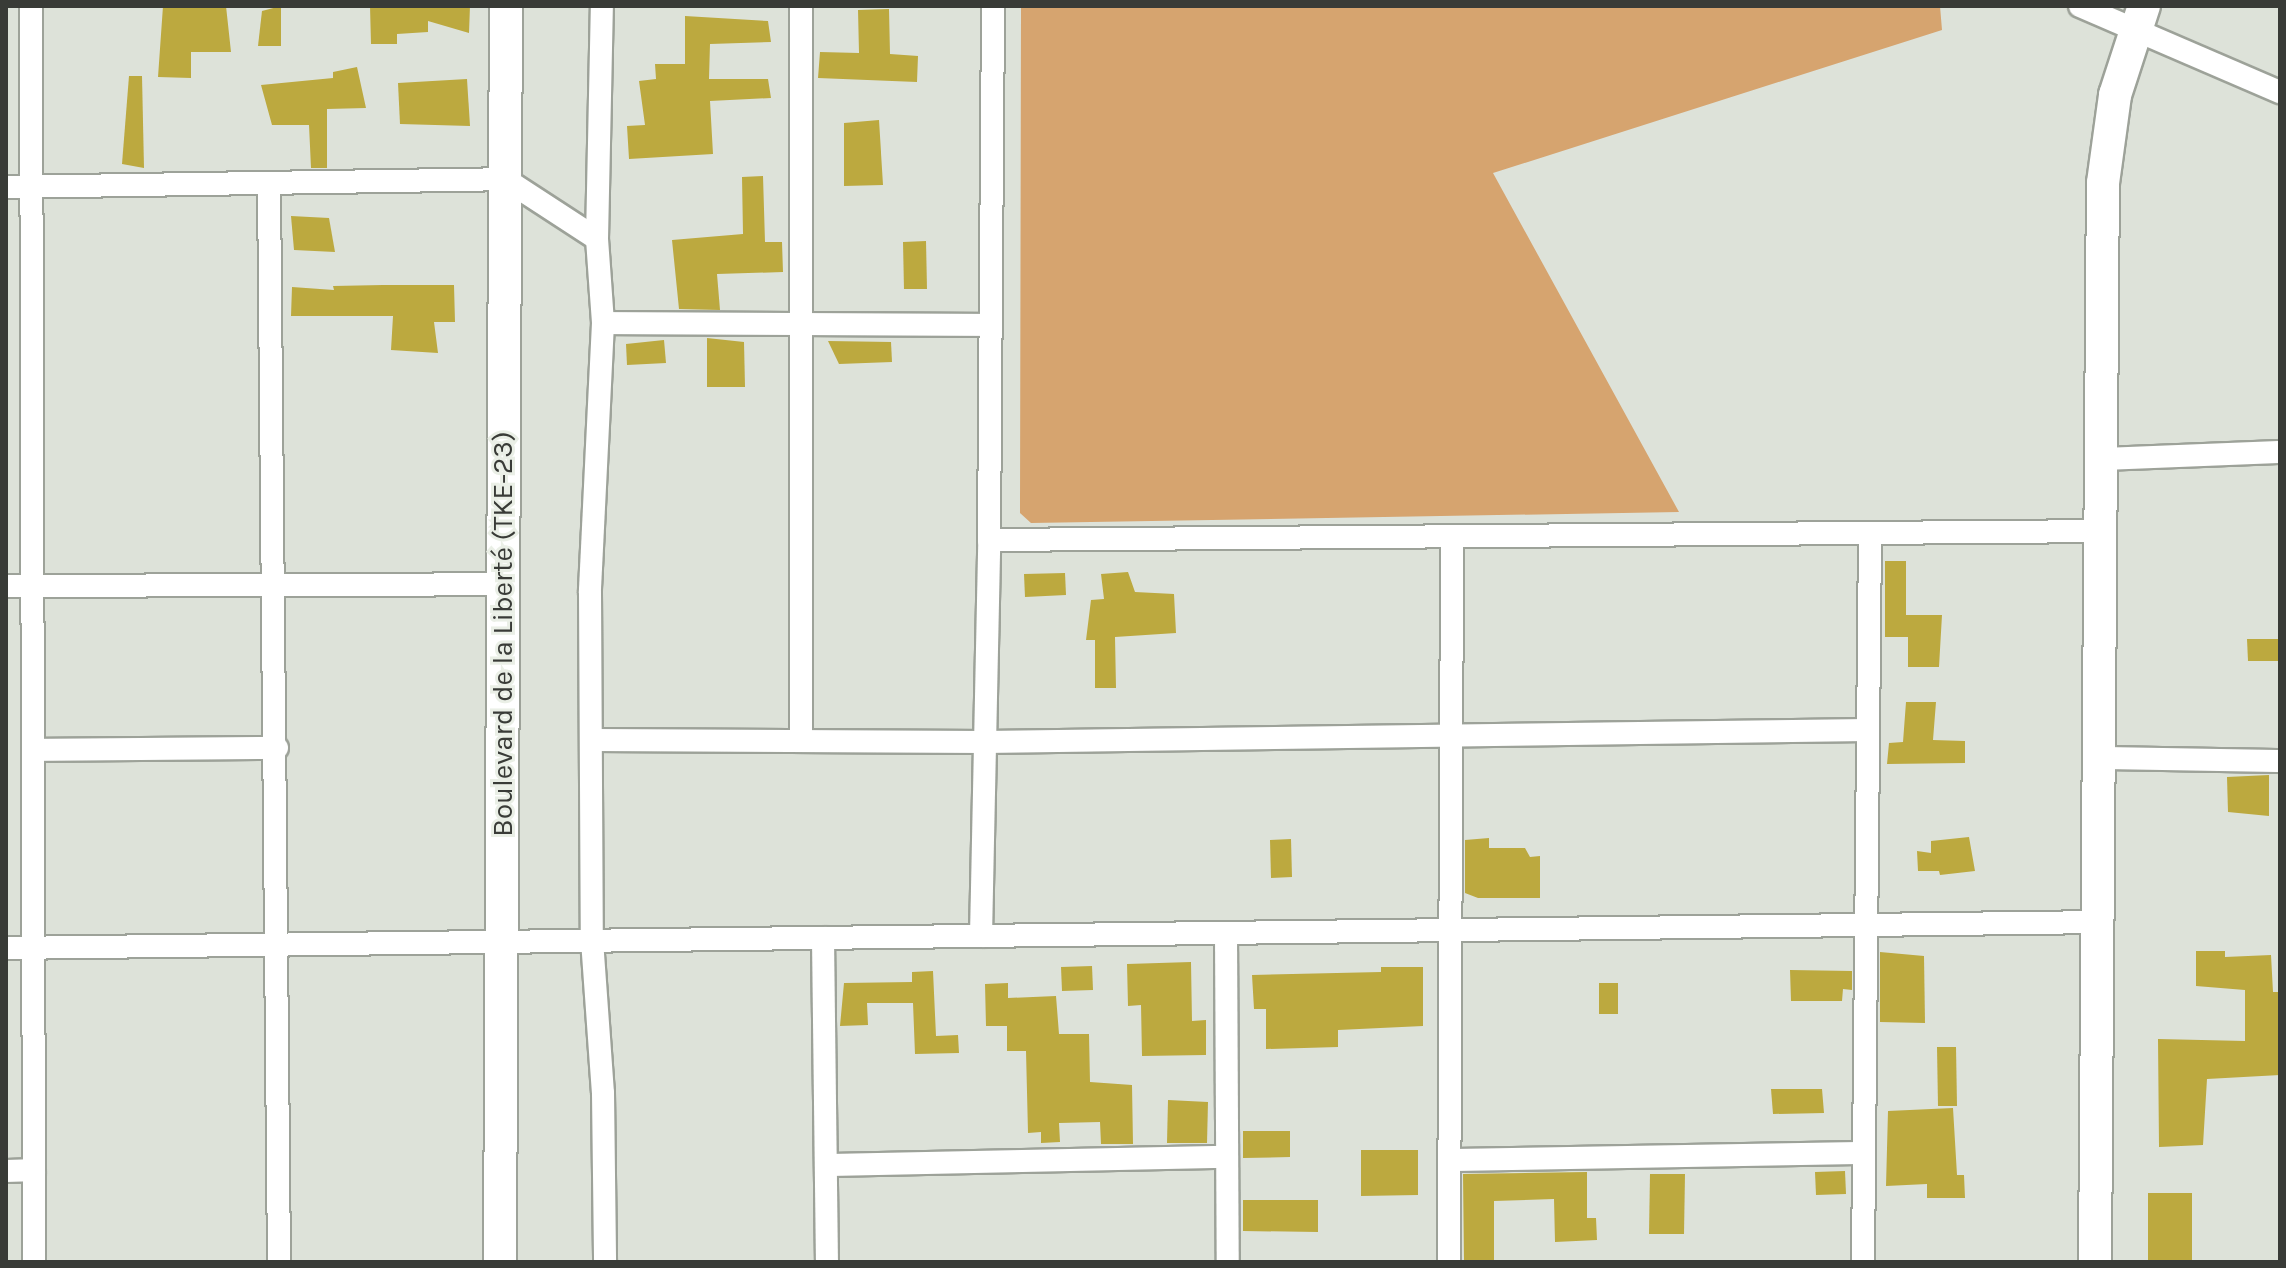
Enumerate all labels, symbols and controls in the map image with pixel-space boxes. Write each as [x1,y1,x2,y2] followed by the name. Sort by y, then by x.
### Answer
[486,431,520,837] street label: Boulevard de la Liberté (TKE-23)

